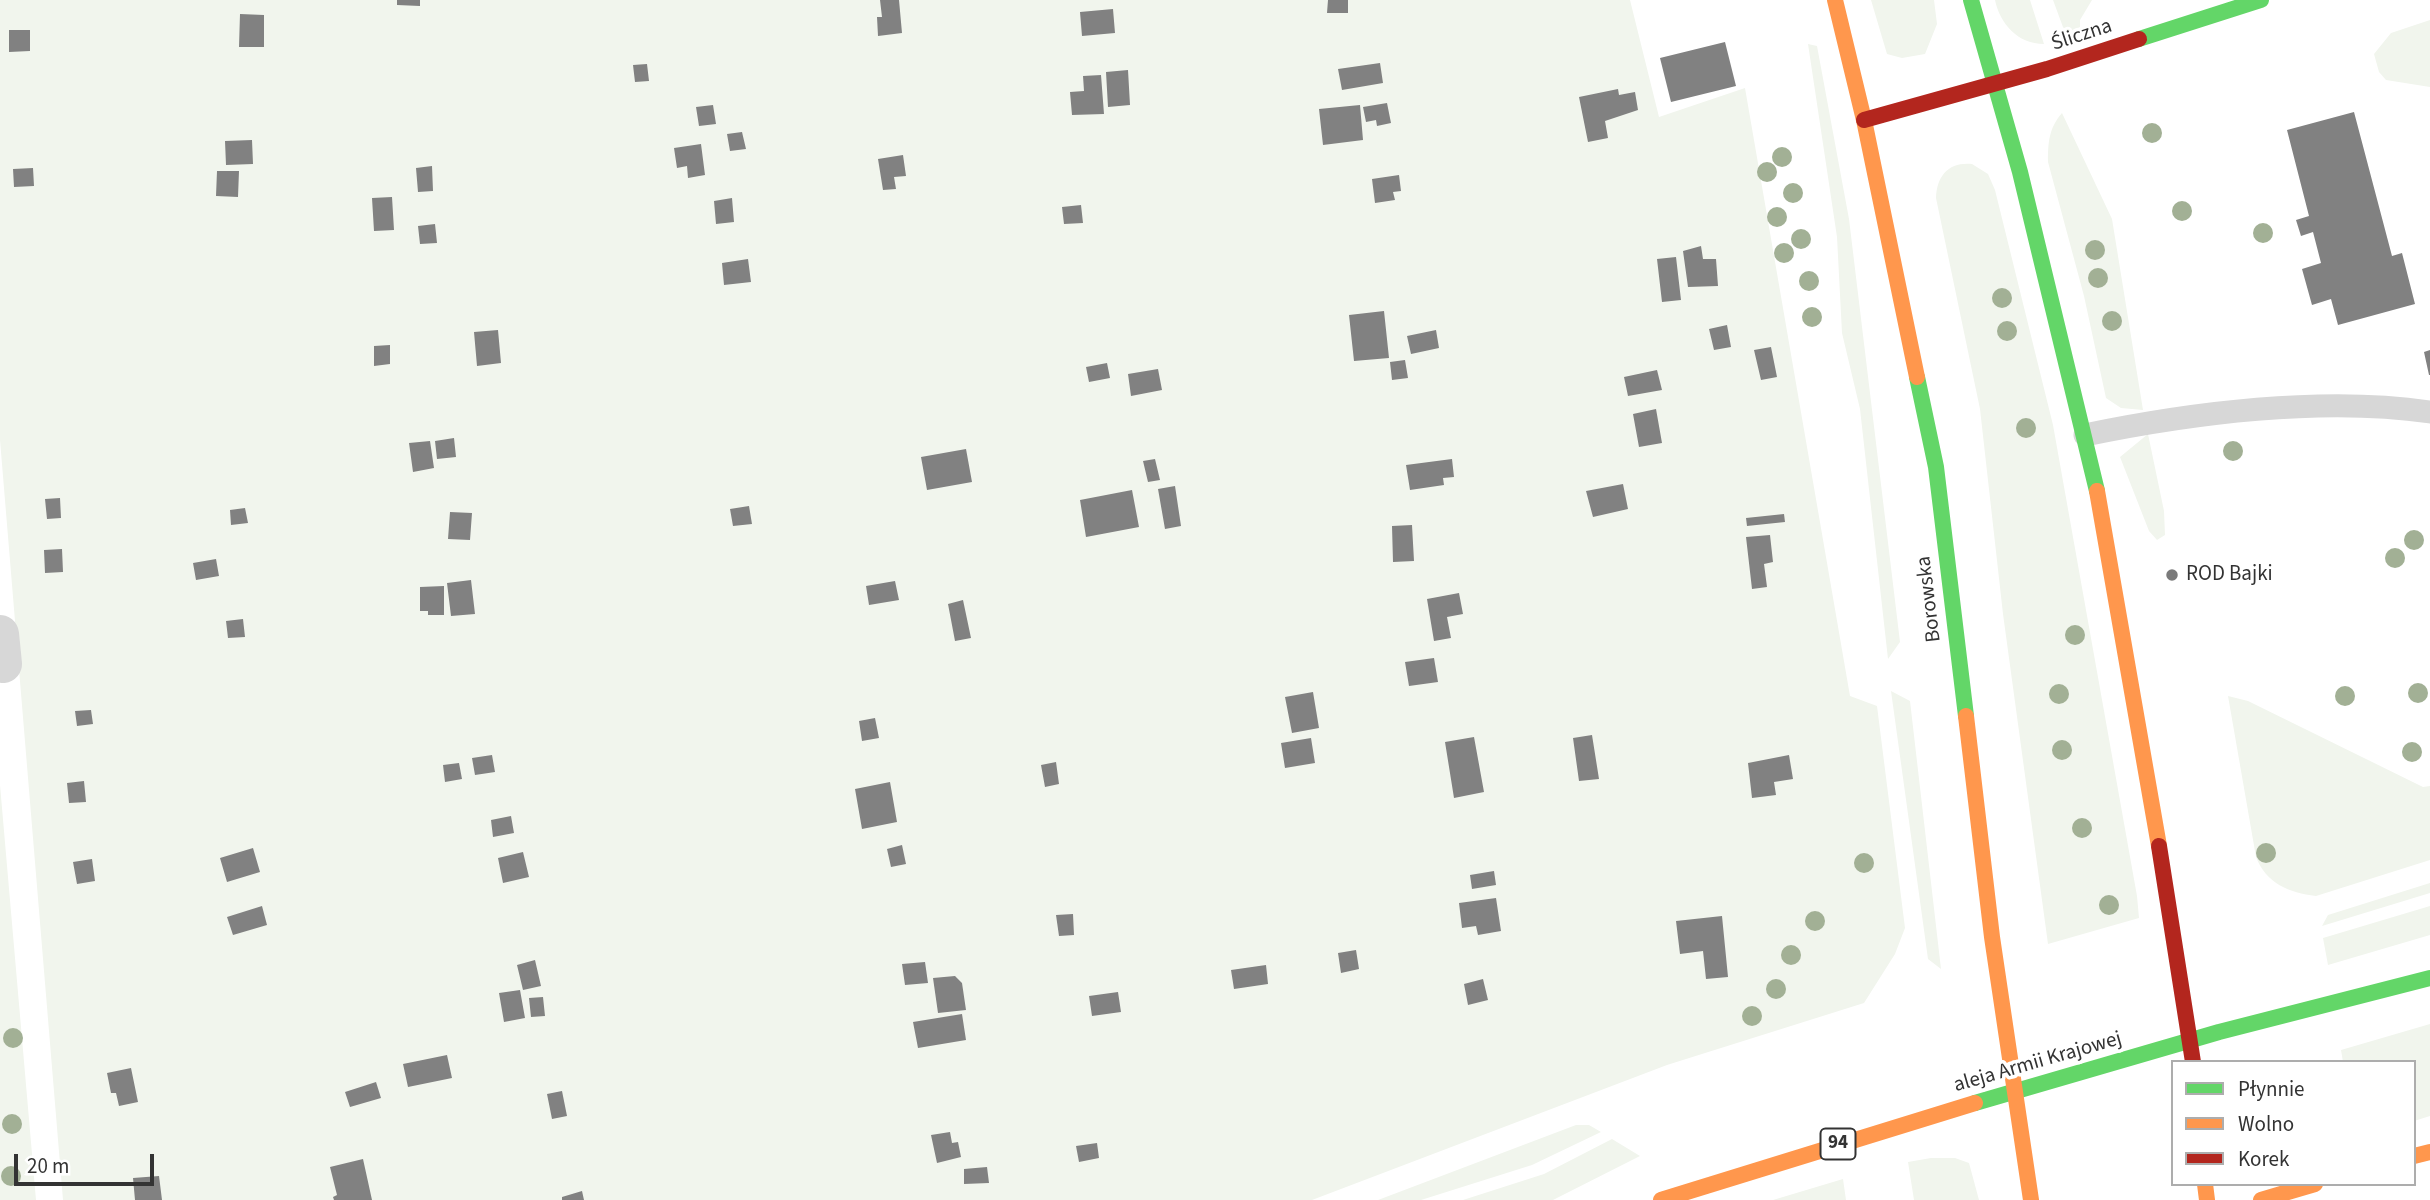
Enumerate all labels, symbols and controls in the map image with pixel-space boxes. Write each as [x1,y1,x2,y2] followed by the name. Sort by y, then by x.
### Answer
[2048,14,2116,58] street label: Śliczna
[1912,554,1948,644] street label: Borowska
[2186,562,2273,588] place label: ROD Bajki
[2164,567,2180,583] marker: ROD Bajki
[1951,1027,2125,1099] street label: aleja Armii Krajowej
[2171,1060,2416,1186] legend
[2238,1074,2305,1104] text: Płynnie
[2238,1109,2294,1139] text: Wolno
[1820,1128,1856,1160] road number: 94
[18,1140,158,1184] scale bar
[2238,1144,2289,1174] text: Korek
[27,1151,69,1181] text: 20 m

